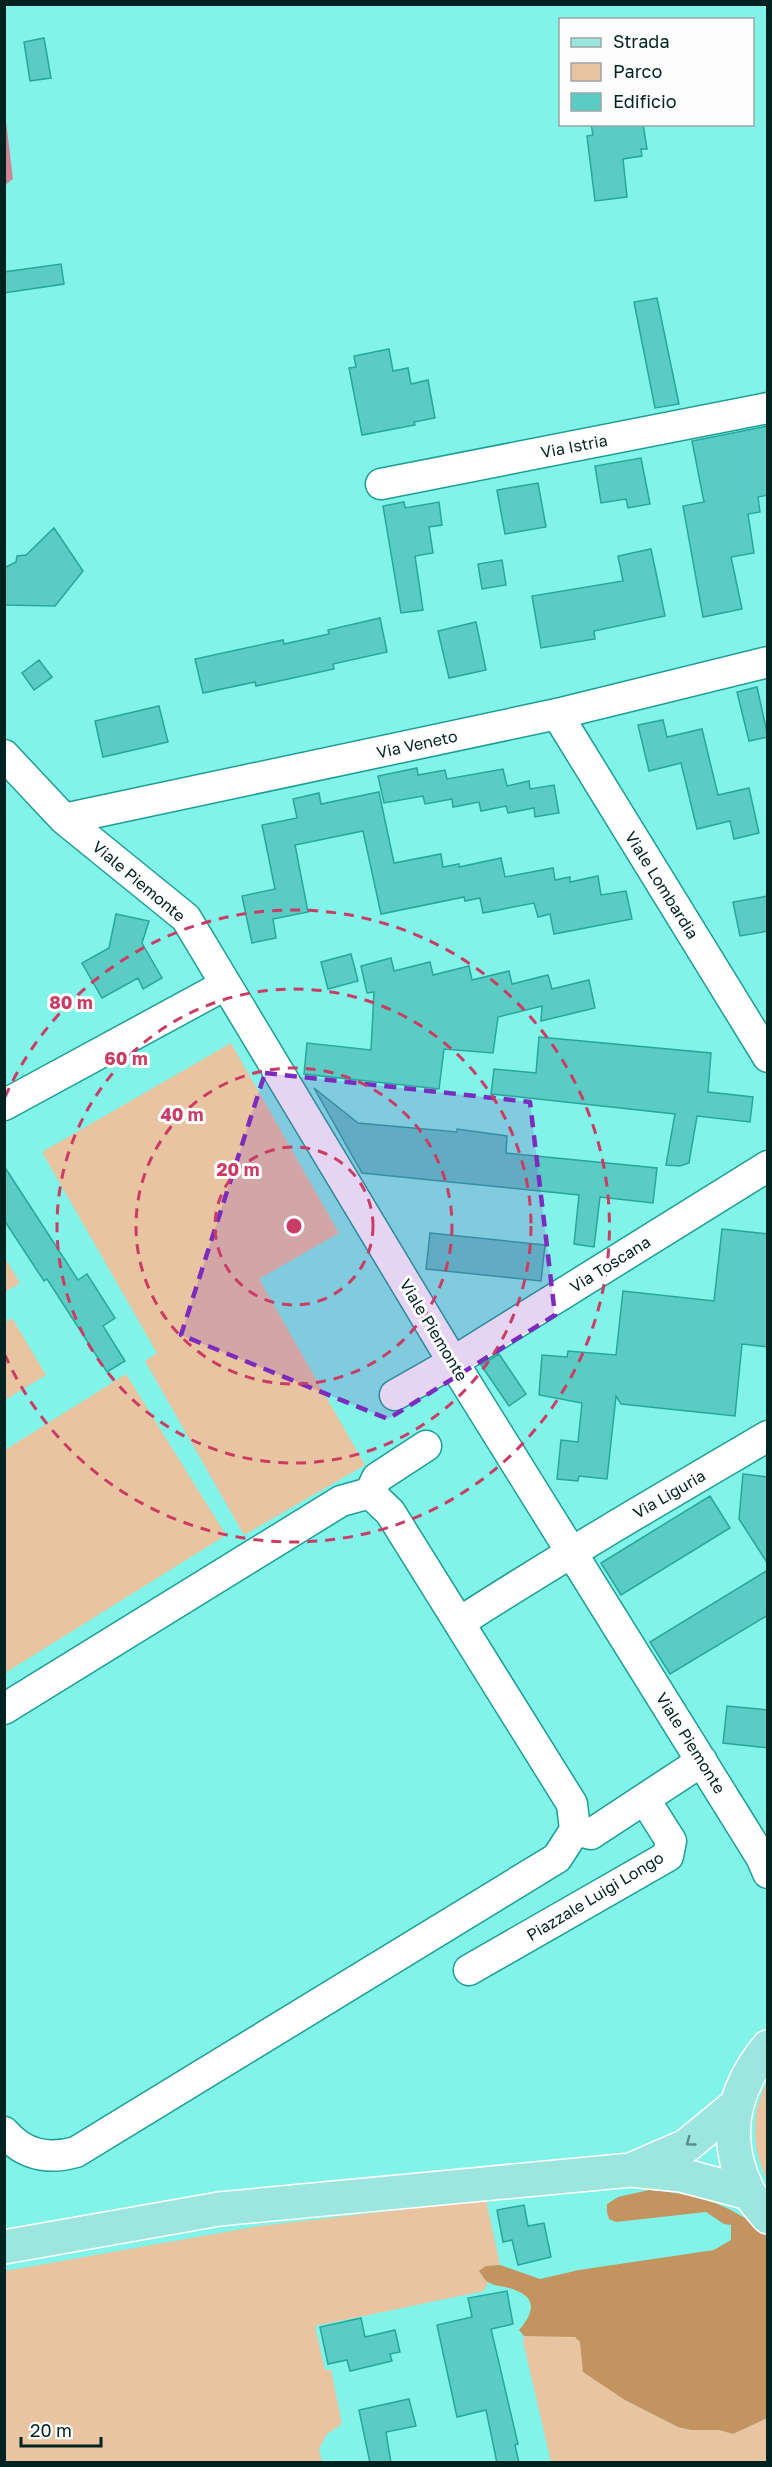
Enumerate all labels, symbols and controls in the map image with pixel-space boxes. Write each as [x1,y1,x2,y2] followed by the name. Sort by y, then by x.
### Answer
[559,18,754,126] legend
[613,30,670,52] text: Strada
[613,60,662,82] text: Parco
[613,90,677,112] text: Edificio
[539,430,609,462] street label: Via Istria
[375,726,459,762] street label: Via Veneto
[621,827,703,943] street label: Viale Lombardia
[88,836,190,926] street label: Viale Piemonte
[49,991,93,1013] text: 80 m
[104,1047,148,1069] text: 60 m
[160,1103,204,1125] text: 40 m
[217,1158,259,1180] text: 20 m
[284,1216,304,1236] centre of rings
[566,1231,654,1297] street label: Via Toscana
[396,1275,472,1385] street label: Viale Piemonte
[629,1465,709,1523] street label: Via Liguria
[652,1689,730,1797] street label: Viale Piemonte
[523,1847,667,1945] street label: Piazzale Luigi Longo
[685,2135,696,2146] one-way arrow
[21,2410,100,2448] scale bar
[30,2419,72,2441] text: 20 m

